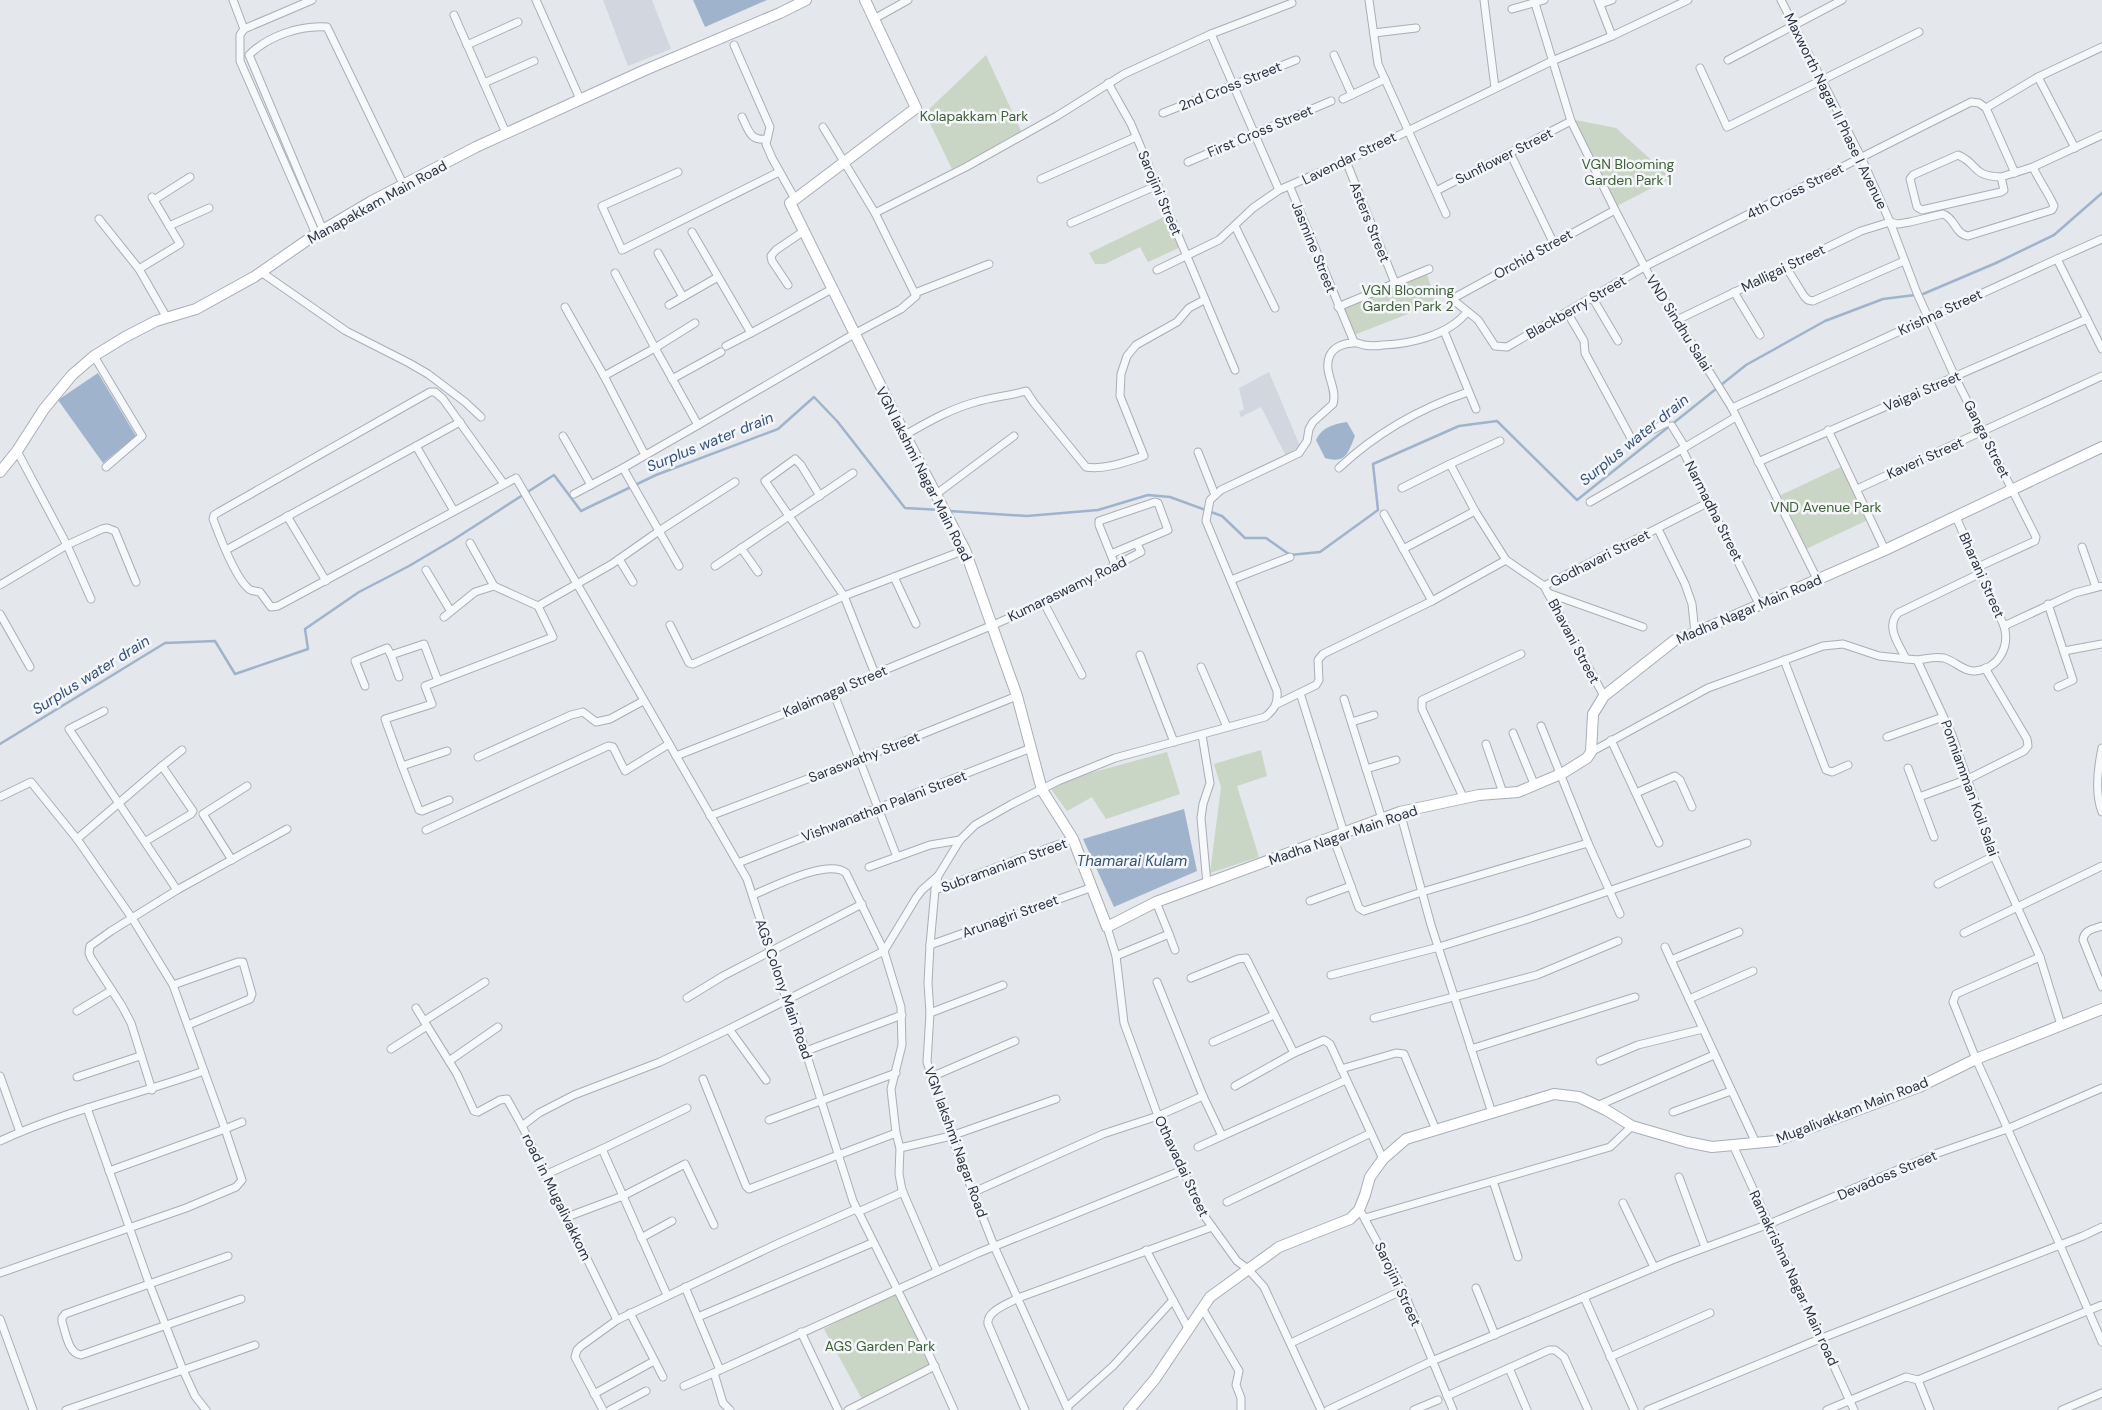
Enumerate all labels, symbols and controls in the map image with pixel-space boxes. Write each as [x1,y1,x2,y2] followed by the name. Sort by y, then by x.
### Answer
[1780,10,1892,212] street label: Maxworth Nagar II Phase I Avenue
[1176,57,1284,115] street label: 2nd Cross Street
[1205,101,1315,161] street label: First Cross Street
[920,107,1028,125] park label: Kolapakkam Park
[1452,124,1556,188] street label: Sunflower Street
[1299,127,1399,189] street label: Lavendar Street
[1134,148,1186,238] street label: Sarojini Street
[1582,155,1675,189] park label: VGN Blooming Garden Park 1
[304,156,450,248] street label: Manapakkam Main Road
[1743,159,1847,223] street label: 4th Cross Street
[1346,179,1394,265] street label: Asters Street
[1288,199,1340,295] street label: Jasmine Street
[1490,225,1576,283] street label: Orchid Street
[1738,240,1828,296] street label: Malligai Street
[1523,271,1629,343] street label: Blackberry Street
[1642,271,1716,375] street label: VND Sindhu Salai
[1362,281,1455,315] park label: VGN Blooming Garden Park 2
[1895,285,1985,339] street label: Krishna Street
[1881,367,1963,415] street label: Vaigai Street
[872,384,976,564] street label: VGN lakshmi Nagar Main Road
[1575,389,1693,490] water label: Surplus water drain
[1960,397,2014,481] street label: Ganga Street
[644,407,777,477] water label: Surplus water drain
[1884,433,1966,483] street label: Kaveri Street
[1681,458,1747,564] street label: Narmadha Street
[1770,498,1882,516] park label: VND Avenue Park
[1547,525,1653,591] street label: Godhavari Street
[1955,529,2009,621] street label: Bharani Street
[1005,552,1129,626] street label: Kumaraswamy Road
[1674,570,1824,648] street label: Madha Nagar Main Road
[1544,596,1604,686] street label: Bhavani Street
[28,631,154,719] water label: Surplus water drain
[780,661,890,721] street label: Kalaimagal Street
[1937,718,2003,858] street label: Ponniamman Koil Salai
[806,728,922,786] street label: Saraswathy Street
[799,766,969,846] street label: Vishwanathan Palani Street
[1266,801,1420,869] street label: Madha Nagar Main Road
[939,834,1069,896] street label: Subramaniam Street
[1077,851,1187,871] water label: Thamarai Kulam
[959,890,1061,942] street label: Arunagiri Street
[751,916,817,1062] street label: AGS Colony Main Road
[920,1064,992,1220] street label: VGN lakshmi Nagar Road
[1773,1073,1931,1147] street label: Mugalivakkam Main Road
[1151,1113,1213,1219] street label: Othavadai Street
[518,1131,596,1263] street label: road in Mugalivakkom
[1834,1146,1940,1204] street label: Devadoss Street
[1745,1187,1843,1369] street label: Ramakrishna Nagar Main road
[1371,1239,1425,1329] street label: Sarojini Street
[825,1337,935,1355] park label: AGS Garden Park

